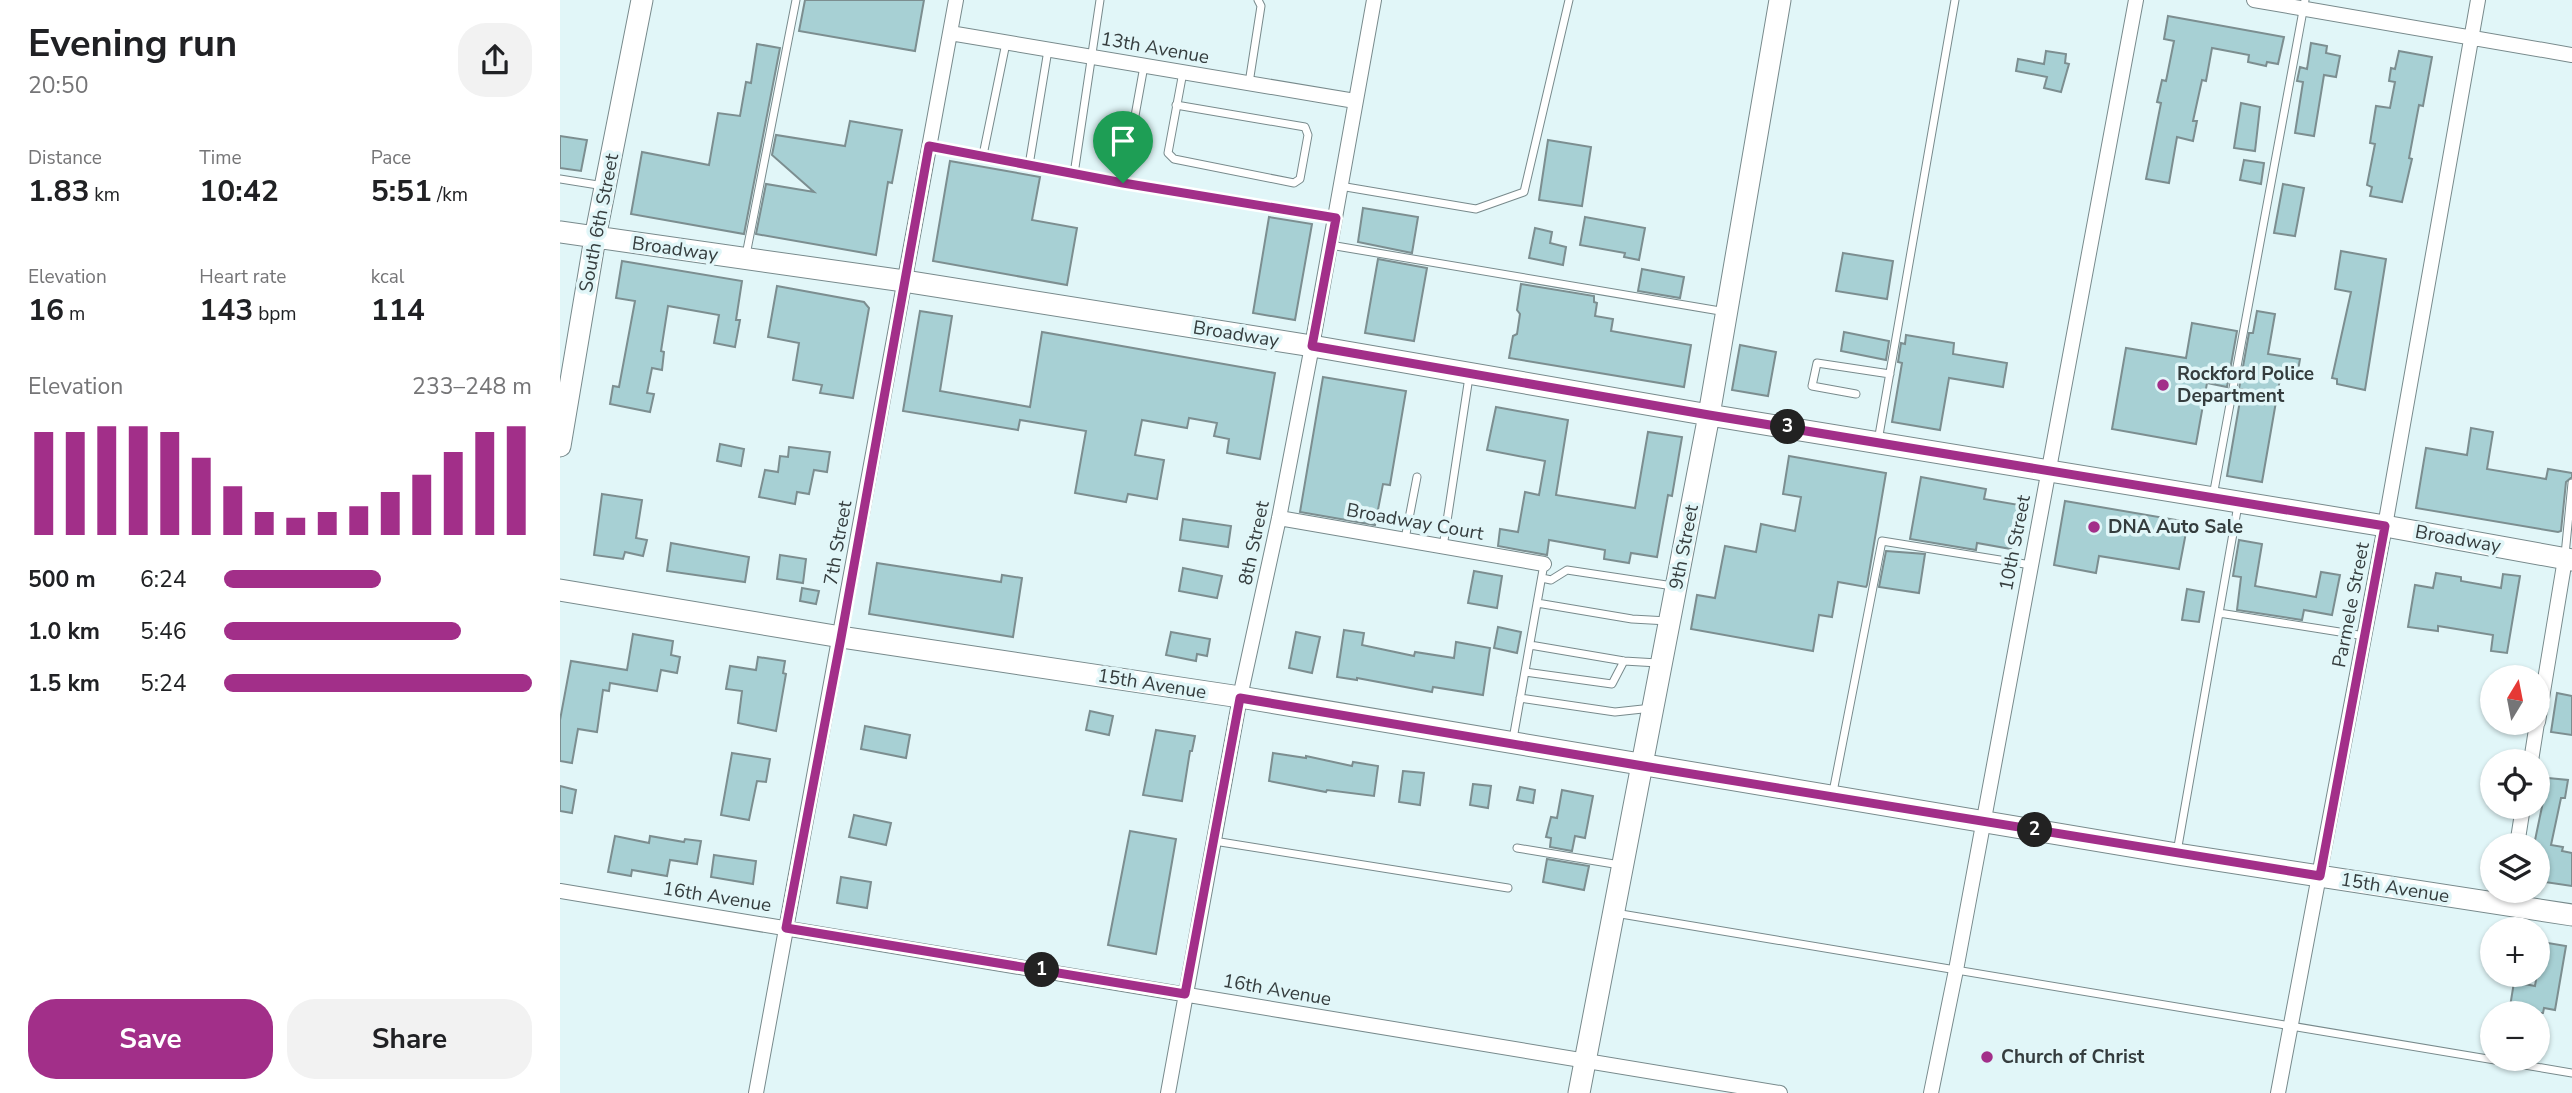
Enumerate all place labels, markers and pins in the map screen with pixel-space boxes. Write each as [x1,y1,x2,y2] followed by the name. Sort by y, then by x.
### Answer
[1093,111,1153,183] pin
[2177,361,2314,409] place label: Rockford Police Department
[2155,377,2171,393] marker: Rockford Police Department
[1770,410,1806,444] pin: 3
[2108,514,2243,540] place label: DNA Auto Sale
[2086,519,2102,535] marker: DNA Auto Sale
[2018,812,2052,848] pin: 2
[1024,953,1060,988] pin: 1
[2001,1044,2145,1070] place label: Church of Christ
[1979,1049,1995,1065] marker: Church of Christ

